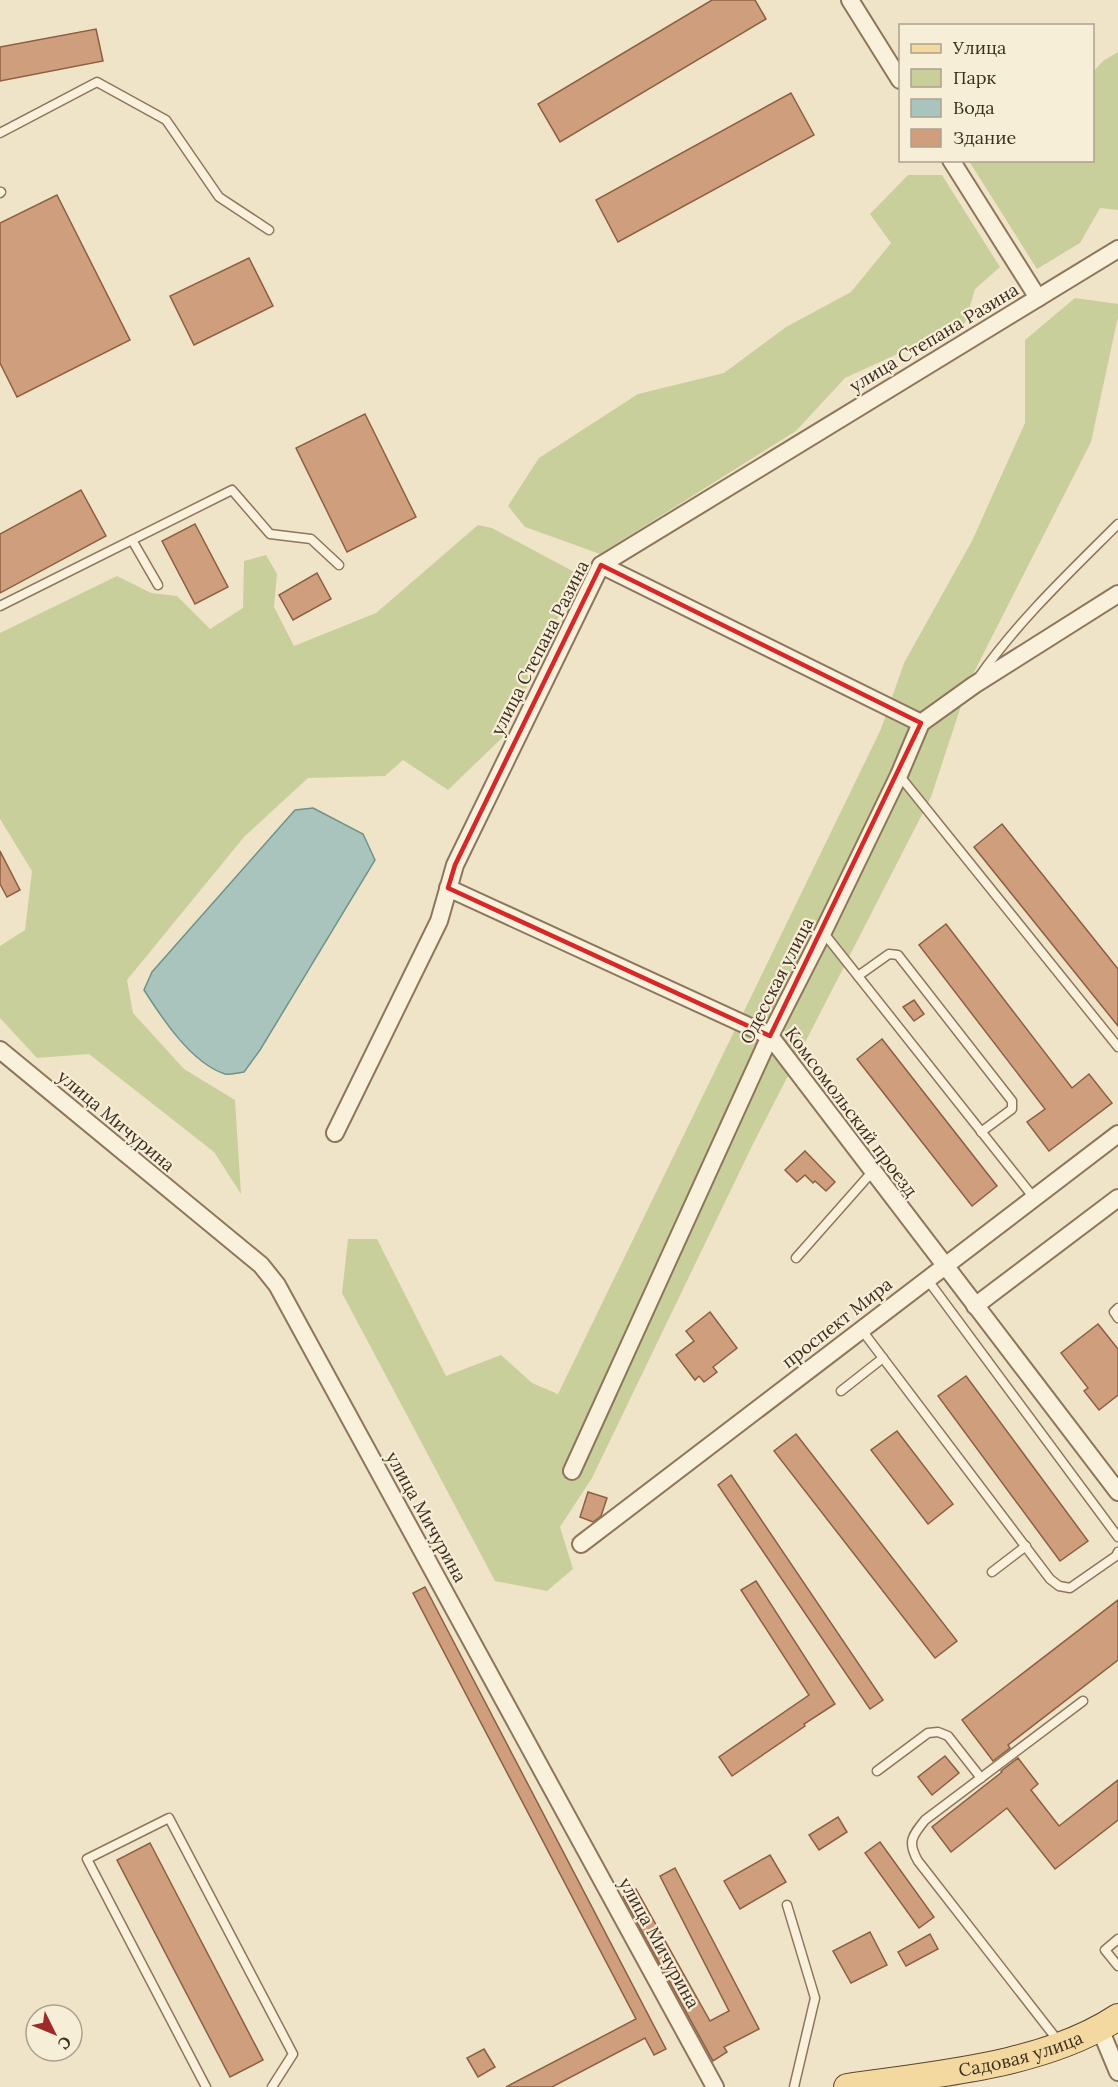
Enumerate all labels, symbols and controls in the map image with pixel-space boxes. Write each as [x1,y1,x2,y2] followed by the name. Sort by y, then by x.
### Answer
[899,24,1094,162] legend
[952,36,1006,59] text: Улица
[953,66,997,89] text: Парк
[953,96,995,119] text: Вода
[953,126,1016,149] text: Здание
[845,278,1023,397] street label: улица Степана Разина
[485,556,594,739] street label: улица Степана Разина
[735,914,818,1048] street label: Одесская улица
[780,1022,923,1202] street label: Комсомольский проезд
[53,1065,180,1176] street label: улица Мичурина
[777,1272,897,1373] street label: проспект Мира
[381,1447,472,1586] street label: улица Мичурина
[614,1873,705,2012] street label: улица Мичурина
[24,2003,84,2063] north arrow
[957,2026,1086,2082] street label: Садовая улица
[54,2032,76,2054] text: С

